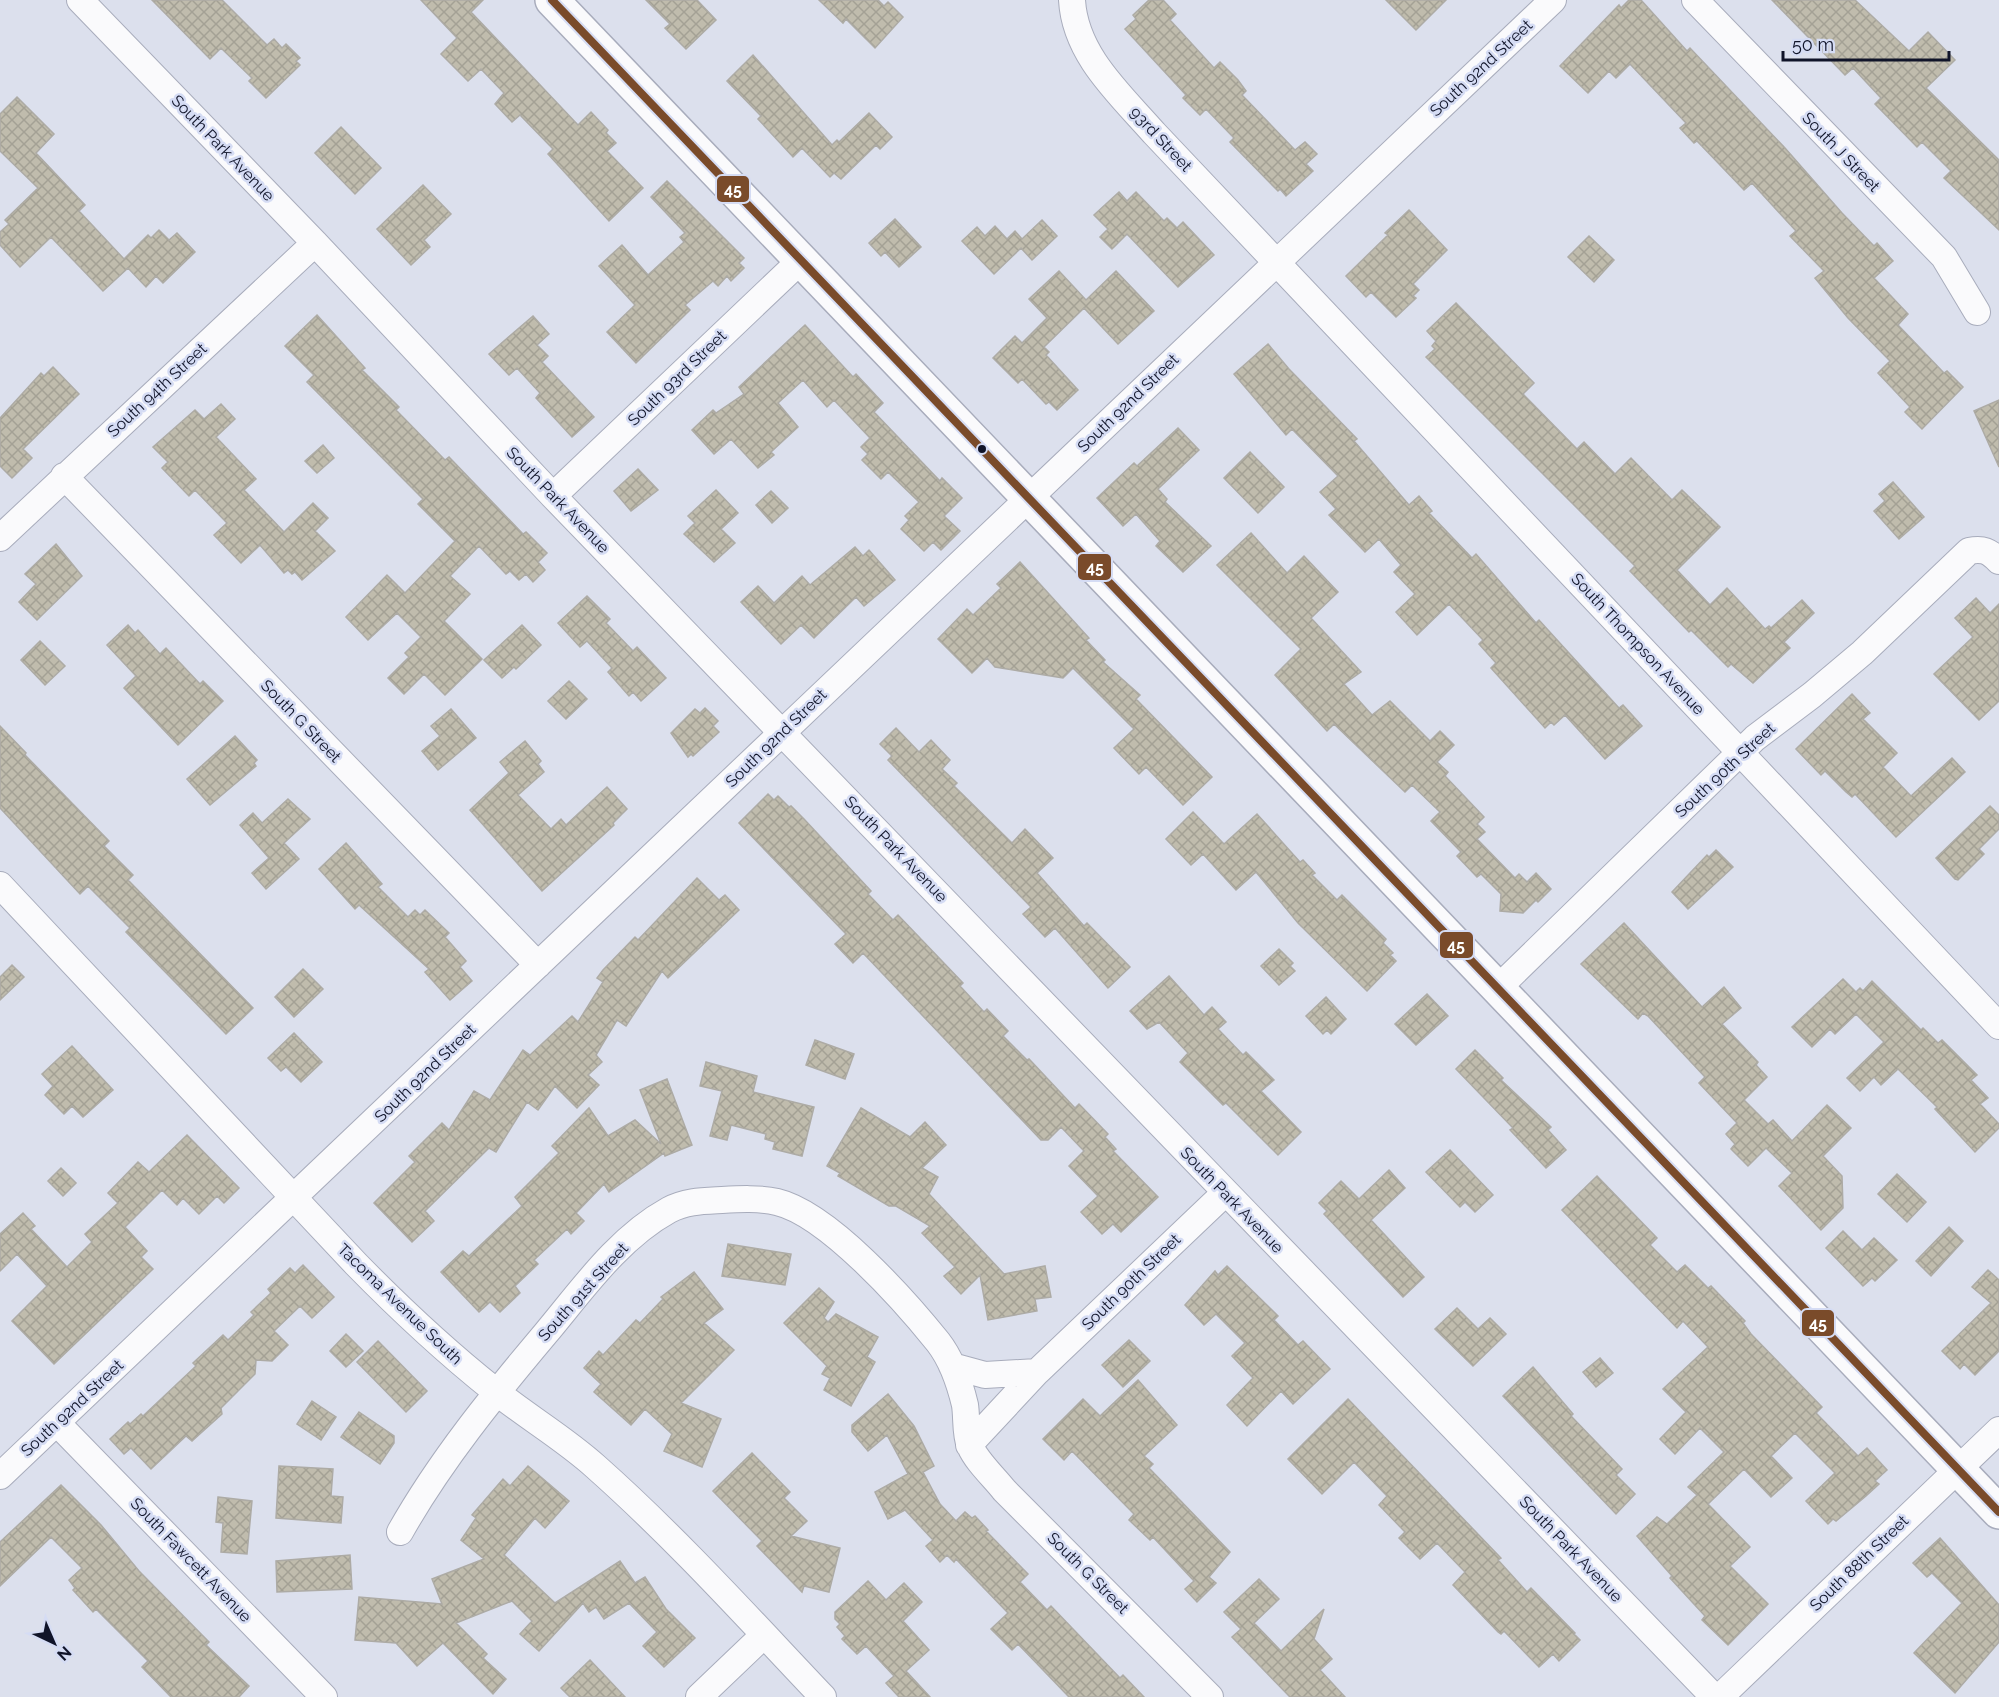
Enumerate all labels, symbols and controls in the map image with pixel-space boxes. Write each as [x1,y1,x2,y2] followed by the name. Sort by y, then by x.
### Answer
[1426,15,1537,120] street label: South 92nd Street
[1783,24,1950,62] scale bar
[1792,34,1834,55] text: 50 m
[168,91,278,205] street label: South Park Avenue
[1126,103,1196,176] street label: 93rd Street
[1798,108,1884,196] street label: South J Street
[716,175,750,203] line badge: 45
[724,180,742,199] text: 45
[624,326,731,430] street label: South 93rd Street
[103,339,211,441] street label: South 94th Street
[1074,350,1183,456] street label: South 92nd Street
[503,443,613,557] street label: South Park Avenue
[976,443,988,455] unlabelled marker
[1077,553,1112,581] line badge: 45
[1086,558,1104,577] text: 45
[1567,569,1709,719] street label: South Thompson Avenue
[257,676,346,767] street label: South G Street
[722,685,831,791] street label: South 92nd Street
[1671,718,1779,821] street label: South 90th Street
[841,792,951,906] street label: South Park Avenue
[1439,931,1474,959] line badge: 45
[1447,936,1465,955] text: 45
[371,1020,480,1126] street label: South 92nd Street
[1177,1143,1287,1257] street label: South Park Avenue
[1078,1230,1185,1334] street label: South 90th Street
[534,1239,632,1345] street label: South 91st Street
[334,1240,466,1368] street label: Tacoma Avenue South
[1801,1309,1835,1337] line badge: 45
[1809,1314,1827,1333] text: 45
[17,1355,128,1460] street label: South 92nd Street
[1516,1492,1626,1606] street label: South Park Avenue
[127,1494,255,1626] street label: South Fawcett Avenue
[1806,1511,1913,1615] street label: South 88th Street
[1043,1528,1133,1618] street label: South G Street
[24,1613,84,1673] north arrow
[53,1642,75,1665] text: N

